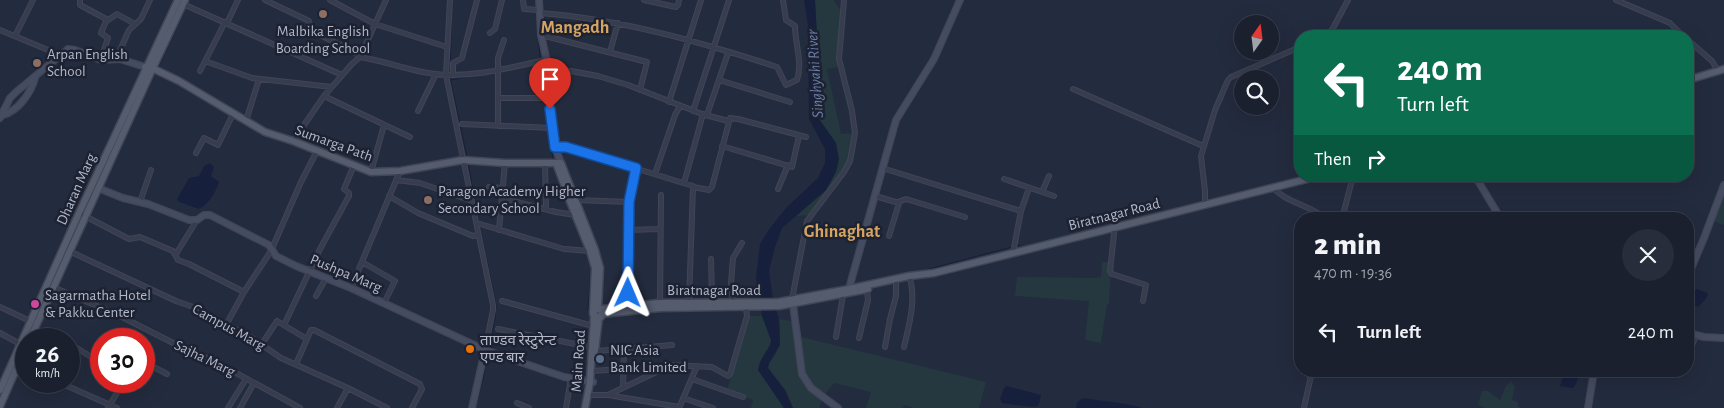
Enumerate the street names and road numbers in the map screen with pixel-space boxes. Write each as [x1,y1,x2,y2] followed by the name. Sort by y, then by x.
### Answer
[293,122,375,164] street label: Sumarga Path
[54,151,99,227] street label: Dharan Marg
[1067,196,1162,233] street label: Biratnagar Road
[308,252,384,296] street label: Pushpa Marg
[667,283,761,298] street label: Biratnagar Road
[190,301,268,354] street label: Campus Marg
[569,329,588,393] street label: Main Road
[172,337,238,380] street label: Sajha Marg

